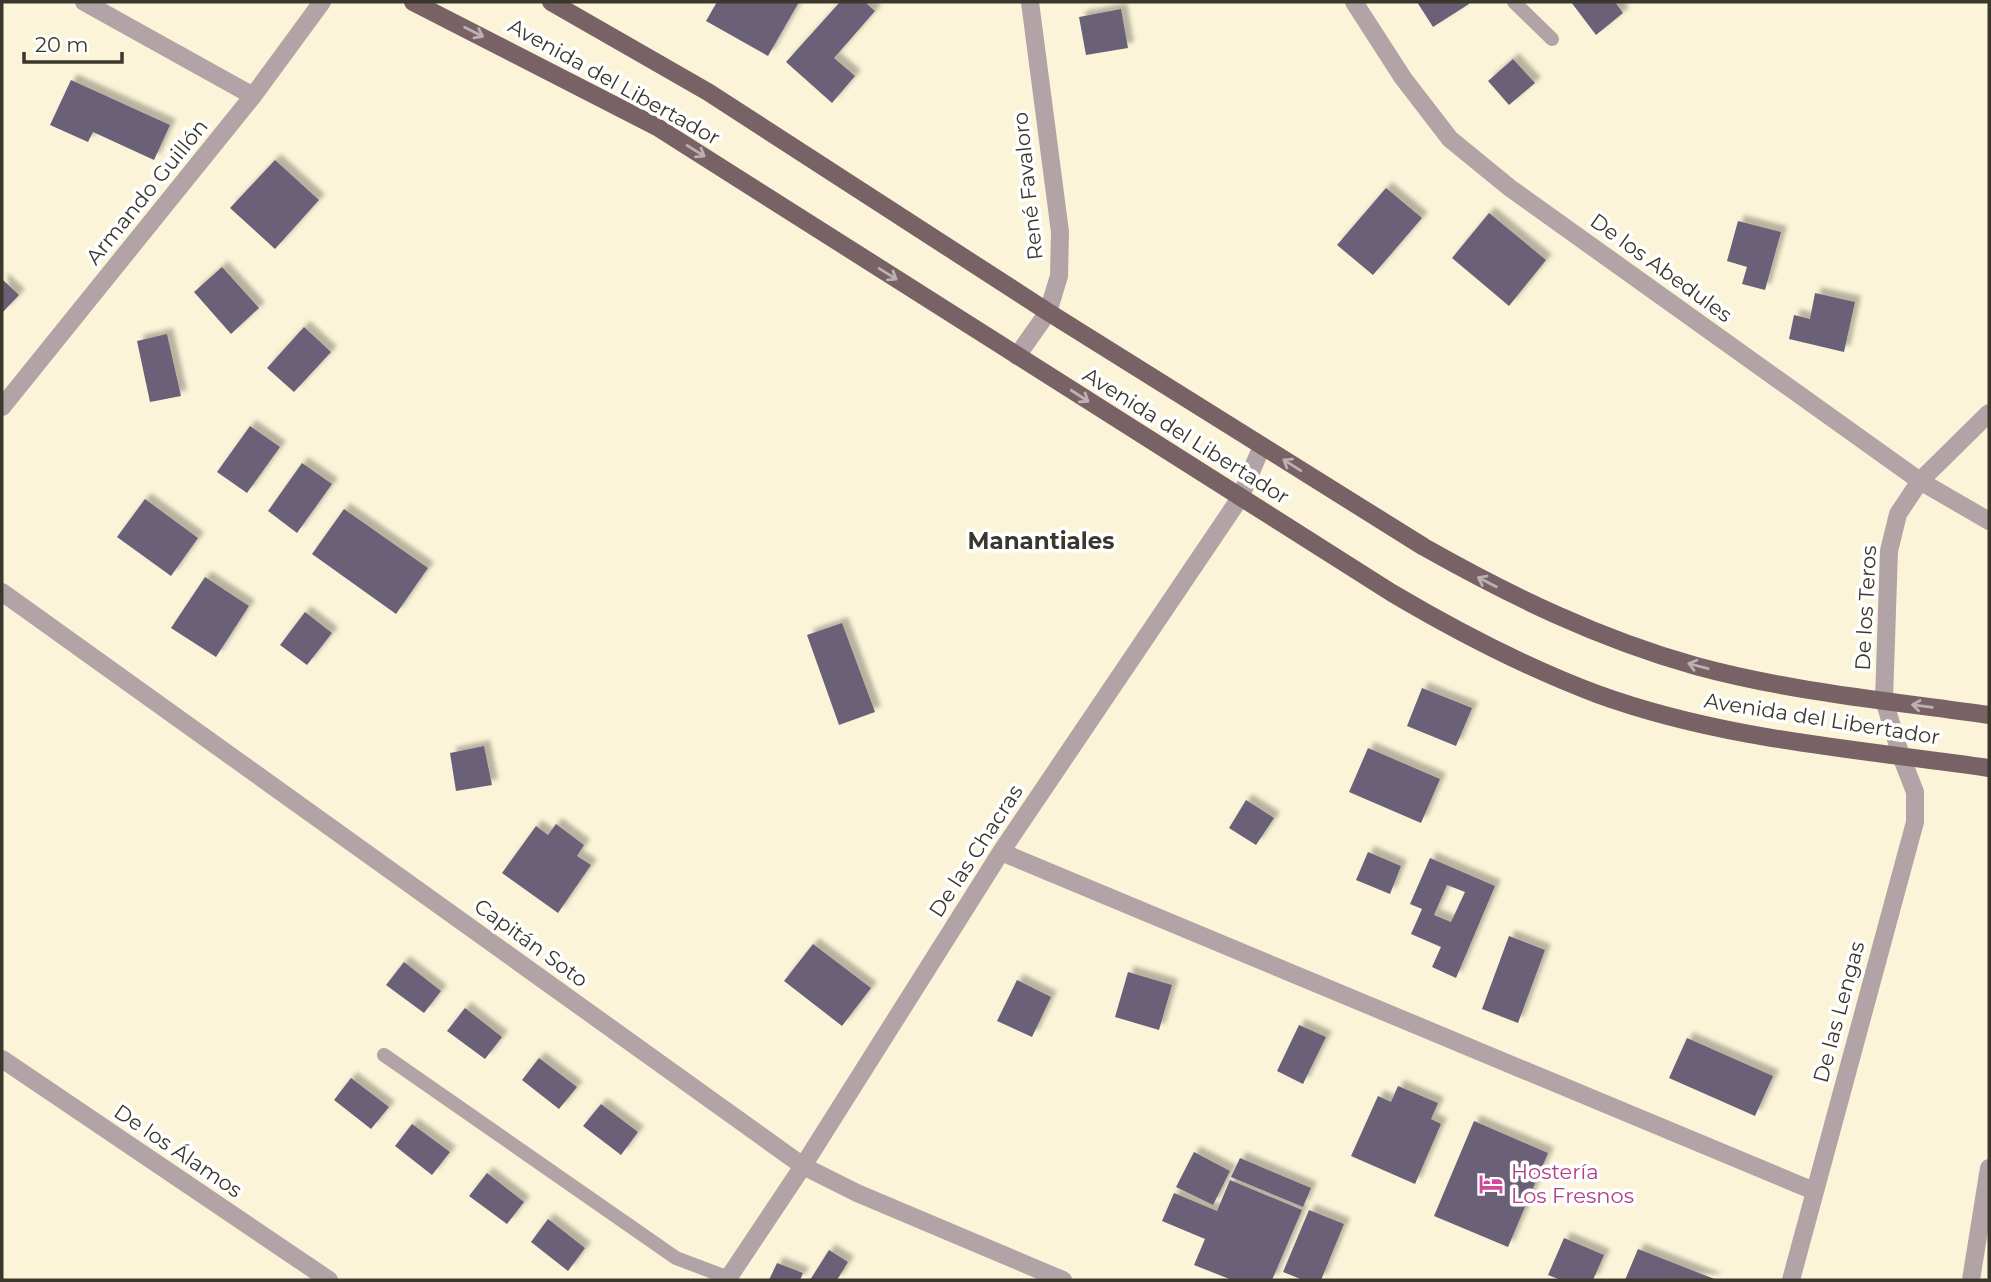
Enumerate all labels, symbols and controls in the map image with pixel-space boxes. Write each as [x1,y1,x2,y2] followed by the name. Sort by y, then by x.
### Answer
[504,13,725,150] street label: Avenida del Libertador
[24,21,122,65] scale bar
[463,26,484,39] one-way arrow
[35,32,89,57] text: 20 m
[1007,111,1048,261] street label: René Favaloro
[80,114,213,269] street label: Armando Guillón
[685,145,705,159] one-way arrow
[1586,208,1737,327] street label: De los Abedules
[877,267,897,281] one-way arrow
[1079,362,1294,509] street label: Avenida del Libertador
[1069,389,1089,403] one-way arrow
[1283,457,1302,472] one-way arrow
[968,527,1114,555] district label: Manantiales
[1850,545,1881,671] street label: De los Teros
[1477,575,1498,589] one-way arrow
[1687,659,1710,672] one-way arrow
[1702,688,1942,749] street label: Avenida del Libertador
[1911,699,1934,712] one-way arrow
[923,780,1028,922] street label: De las Chacras
[470,893,593,992] street label: Capitán Soto
[1808,938,1869,1085] street label: De las Lengas
[110,1099,247,1203] street label: De los Álamos
[1511,1159,1634,1208] place label: Hostería Los Fresnos
[1477,1170,1505,1198] hotel icon: Hostería Los Fresnos

